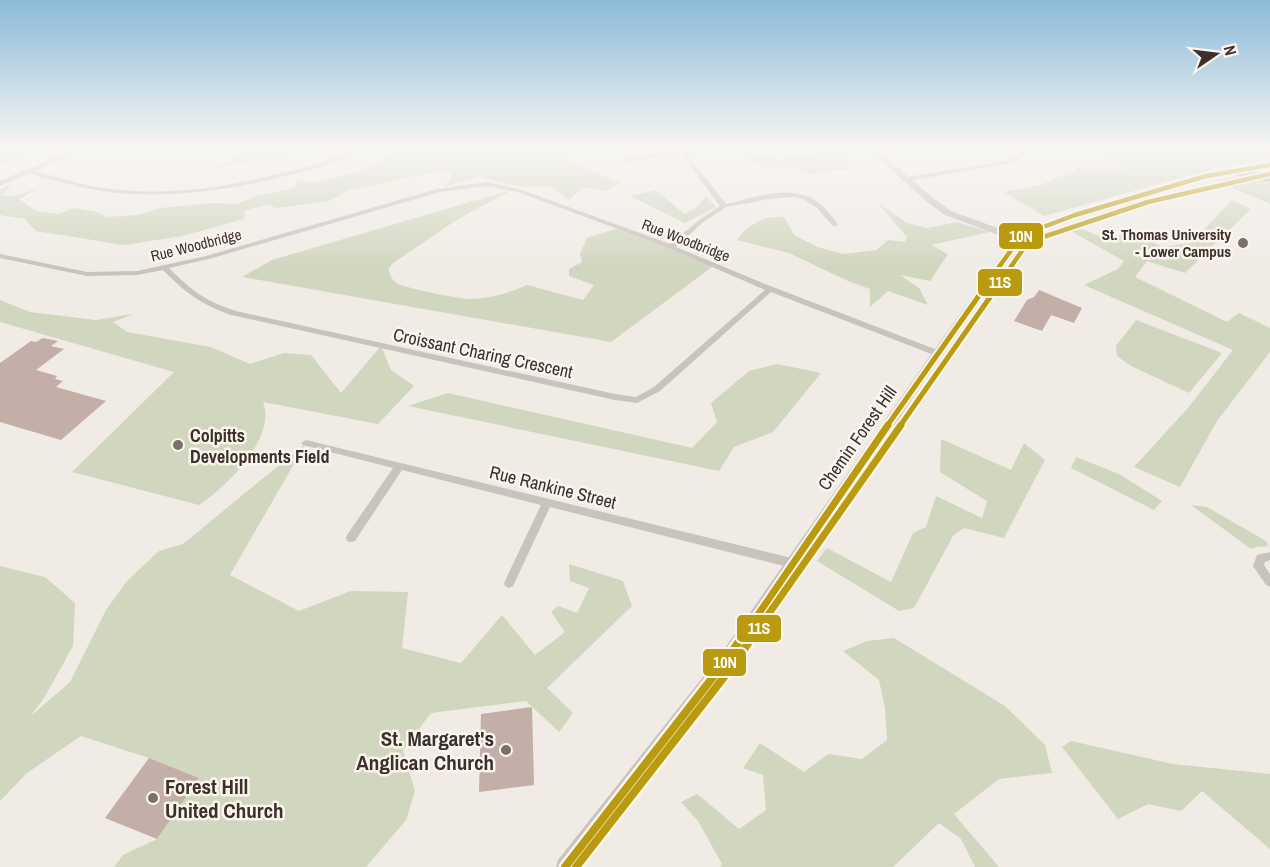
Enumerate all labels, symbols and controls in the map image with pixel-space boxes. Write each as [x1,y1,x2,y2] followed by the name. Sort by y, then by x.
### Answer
[1186,24,1246,84] north arrow
[1219,43,1242,58] text: N
[639,214,733,266] street label: Rue Woodbridge
[998,222,1044,250] line badge: 10N
[148,224,244,266] street label: Rue Woodbridge
[1102,224,1231,262] place label: St. Thomas University - Lower Campus
[1009,225,1033,247] text: 10N
[1236,236,1250,250] marker: St. Thomas University - Lower Campus
[977,268,1023,297] line badge: 11S
[989,271,1012,293] text: 11S
[391,322,575,384] street label: Croissant Charing Crescent
[812,381,902,495] street label: Chemin Forest Hill
[190,423,329,469] place label: Colpitts Developments Field
[171,438,185,452] marker: Colpitts Developments Field
[487,459,619,515] street label: Rue Rankine Street
[736,614,782,643] line badge: 11S
[748,617,771,639] text: 11S
[702,648,747,677] line badge: 10N
[713,651,737,673] text: 10N
[356,724,494,777] place label: St. Margaret's Anglican Church
[499,743,513,757] marker: St. Margaret's Anglican Church
[165,772,284,825] place label: Forest Hill United Church
[146,791,160,805] marker: Forest Hill United Church

